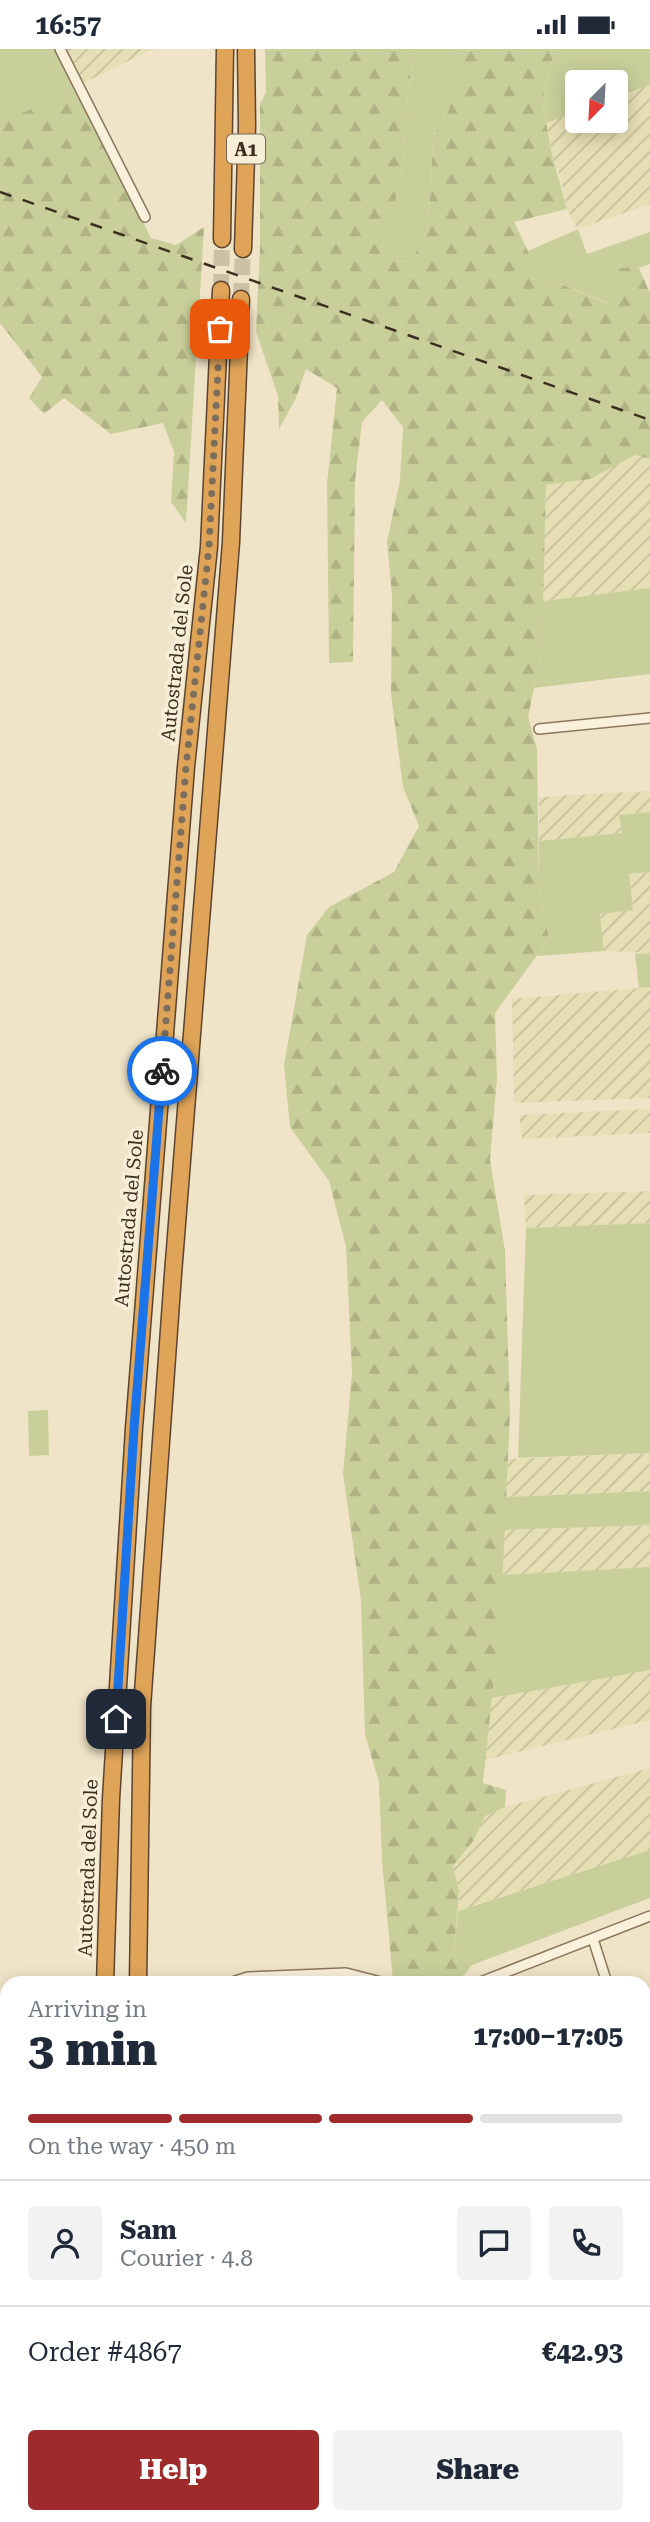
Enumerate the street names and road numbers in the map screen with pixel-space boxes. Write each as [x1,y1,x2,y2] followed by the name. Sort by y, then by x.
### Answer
[227,135,265,163] road number: A1
[156,563,198,743] street label: Autostrada del Sole
[110,1128,148,1308] street label: Autostrada del Sole
[73,1779,103,1957] street label: Autostrada del Sole

